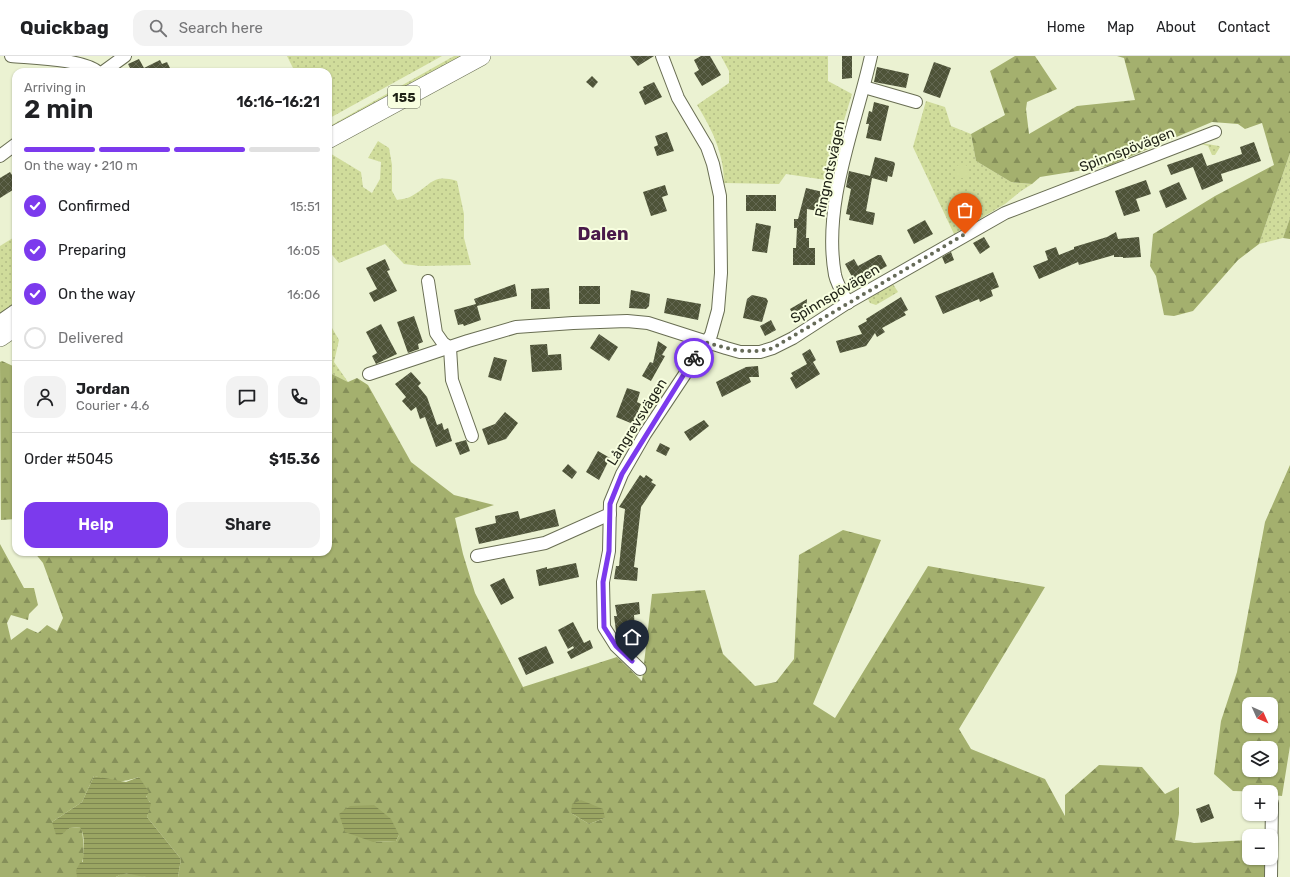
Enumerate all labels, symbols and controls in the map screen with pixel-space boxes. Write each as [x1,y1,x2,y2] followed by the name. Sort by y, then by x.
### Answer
[133,10,413,46] search box
[20,16,109,39] text: Quickbag
[147,17,169,39] icon: search
[179,19,263,37] text: Search here
[1047,19,1085,36] text: Home
[1107,19,1134,36] text: Map
[1156,19,1196,36] text: About
[1218,19,1270,36] text: Contact
[24,80,86,95] text: Arriving in
[388,86,420,108] road number: 155
[236,93,320,111] text: 16:16–16:21
[24,94,93,125] text: 2 min
[811,119,849,219] street label: Ringnotsvägen
[1077,124,1177,176] street label: Spinnspövägen
[24,158,138,173] text: On the way · 210 m
[948,193,982,234] pin
[24,195,46,217] icon: check
[58,197,130,215] text: Confirmed
[290,199,320,214] text: 15:51
[954,199,976,221] icon: bag
[578,223,628,245] district label: Dalen
[24,239,46,261] icon: check
[58,241,126,259] text: Preparing
[287,243,320,258] text: 16:05
[788,261,882,327] street label: Spinnspövägen
[24,283,46,305] icon: check
[58,285,136,303] text: On the way
[287,287,320,302] text: 16:06
[58,329,123,347] text: Delivered
[674,338,714,378] courier
[683,347,705,369] icon: bike
[603,375,671,469] street label: Långrevsvägen
[24,376,66,418] button: person
[226,376,268,418] button: chat
[278,376,320,418] button: phone
[76,380,130,398] text: Jordan
[76,398,149,413] text: Courier · 4.6
[24,450,113,468] text: Order #5045
[269,450,320,468] text: $15.36
[24,502,168,548] button: Help
[176,502,320,548] button: Share
[615,620,649,661] pin
[621,626,643,648] icon: home
[1242,697,1278,733] north arrow
[1242,697,1278,865] map controls
[1242,741,1278,777] button: layers
[1242,785,1278,821] button: +
[1242,829,1278,865] button: −

